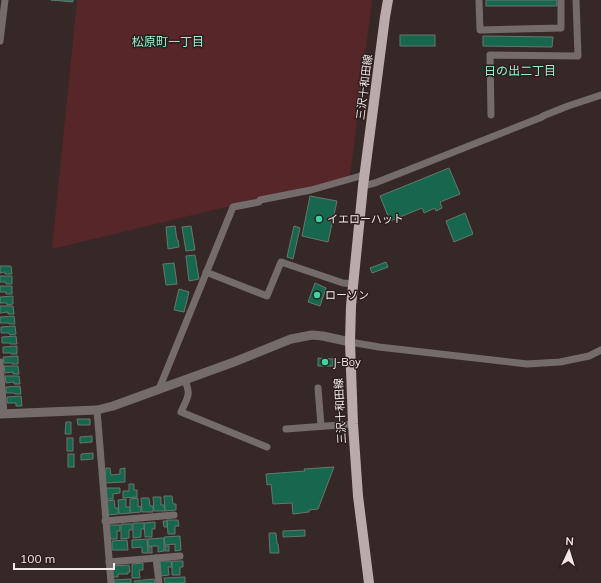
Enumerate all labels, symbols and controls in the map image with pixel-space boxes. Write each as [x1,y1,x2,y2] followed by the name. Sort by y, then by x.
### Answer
[132,34,204,49] district label: 松原町一丁目
[353,53,375,121] street label: 三沢十和田線
[484,63,556,78] district label: 日の出二丁目
[327,212,404,226] place label: イエローハット
[314,214,324,224] marker: イエローハット
[325,288,369,302] place label: ローソン
[312,290,322,300] marker: ローソン
[333,355,361,369] place label: J-Boy
[320,357,330,367] marker: J-Boy
[331,378,349,444] street label: 三沢十和田線
[549,531,589,571] north arrow
[565,534,574,548] text: N
[14,545,114,571] scale bar
[20,551,55,566] text: 100 m

